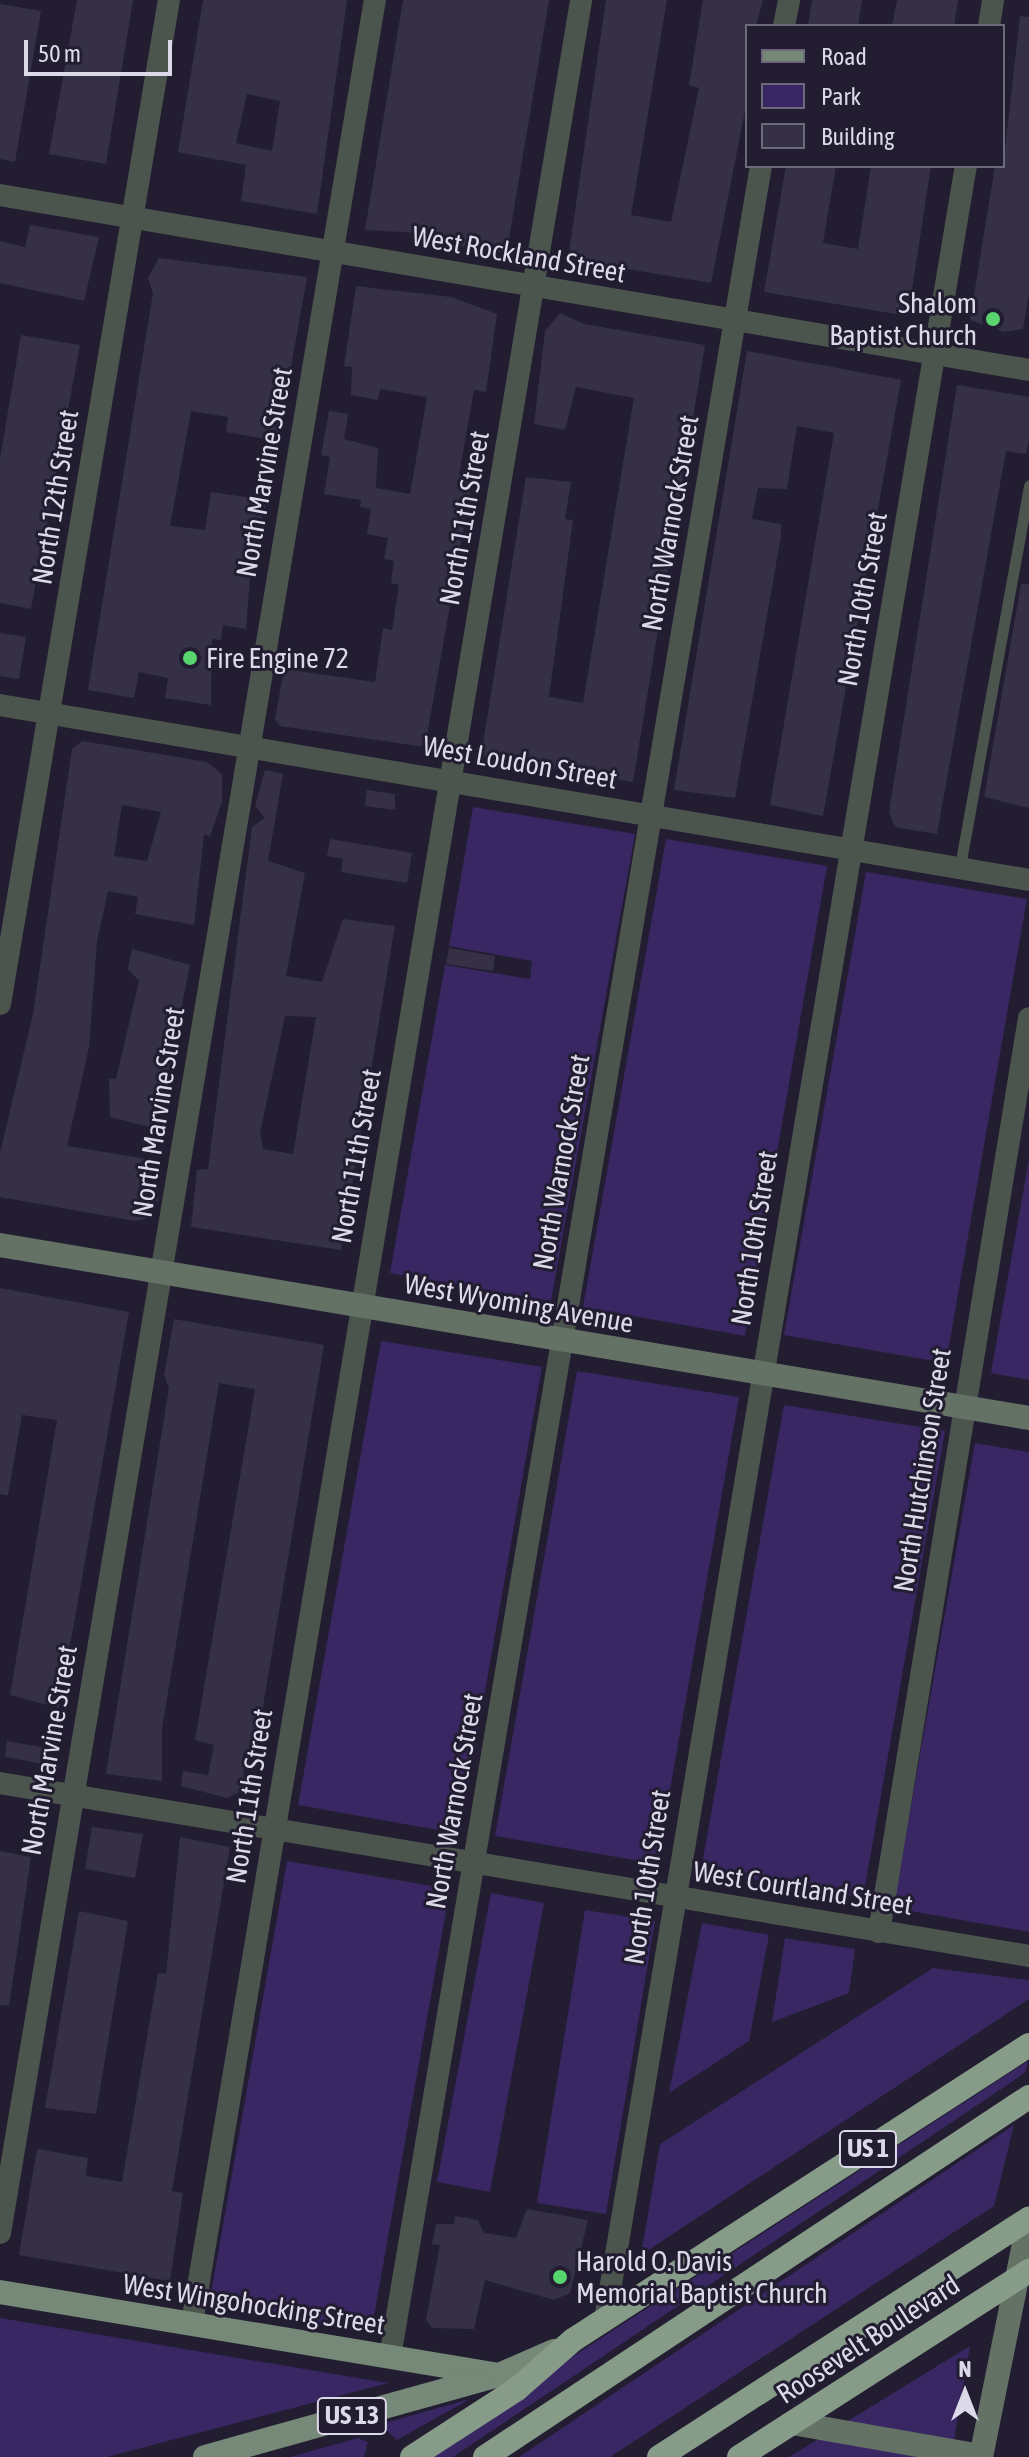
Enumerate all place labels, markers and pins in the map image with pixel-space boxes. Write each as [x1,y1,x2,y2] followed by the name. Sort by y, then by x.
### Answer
[829,286,977,352] place label: Shalom Baptist Church
[984,310,1002,328] marker: Shalom Baptist Church
[206,641,349,675] place label: Fire Engine 72
[181,649,199,667] marker: Fire Engine 72
[576,2244,828,2310] place label: Harold O. Davis Memorial Baptist Church
[551,2268,569,2286] marker: Harold O. Davis Memorial Baptist Church

